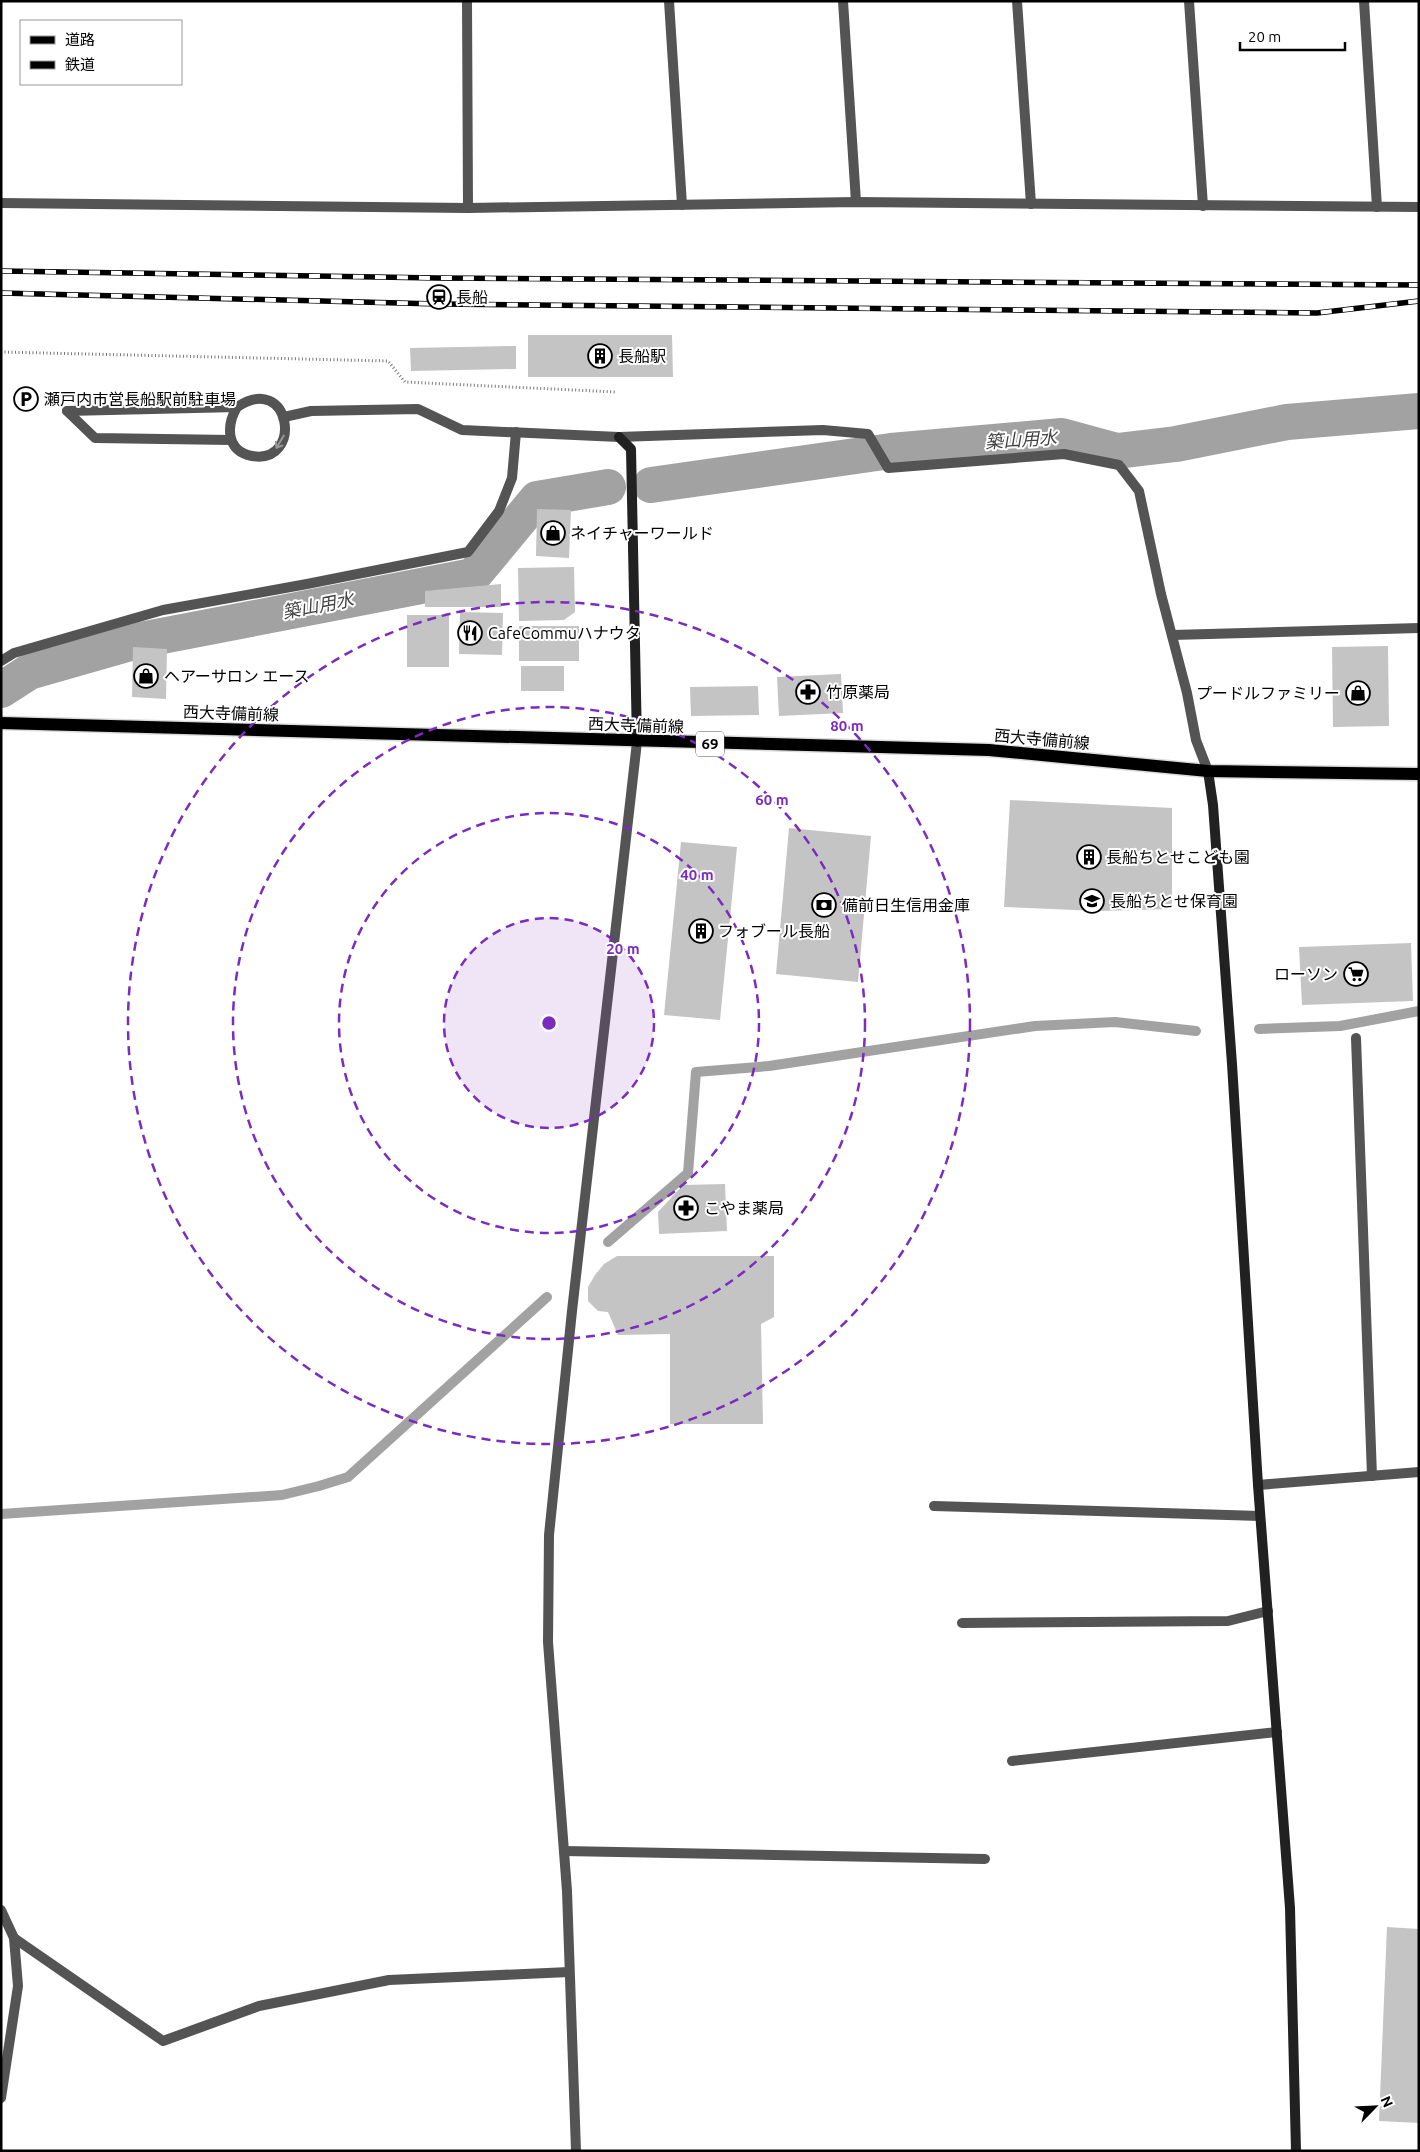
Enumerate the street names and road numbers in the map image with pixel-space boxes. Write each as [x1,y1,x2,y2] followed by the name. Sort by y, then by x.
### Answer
[183,702,279,724] street label: 西大寺備前線
[588,714,684,736] street label: 西大寺備前線
[993,726,1091,752] street label: 西大寺備前線
[696,732,724,756] road number: 69

